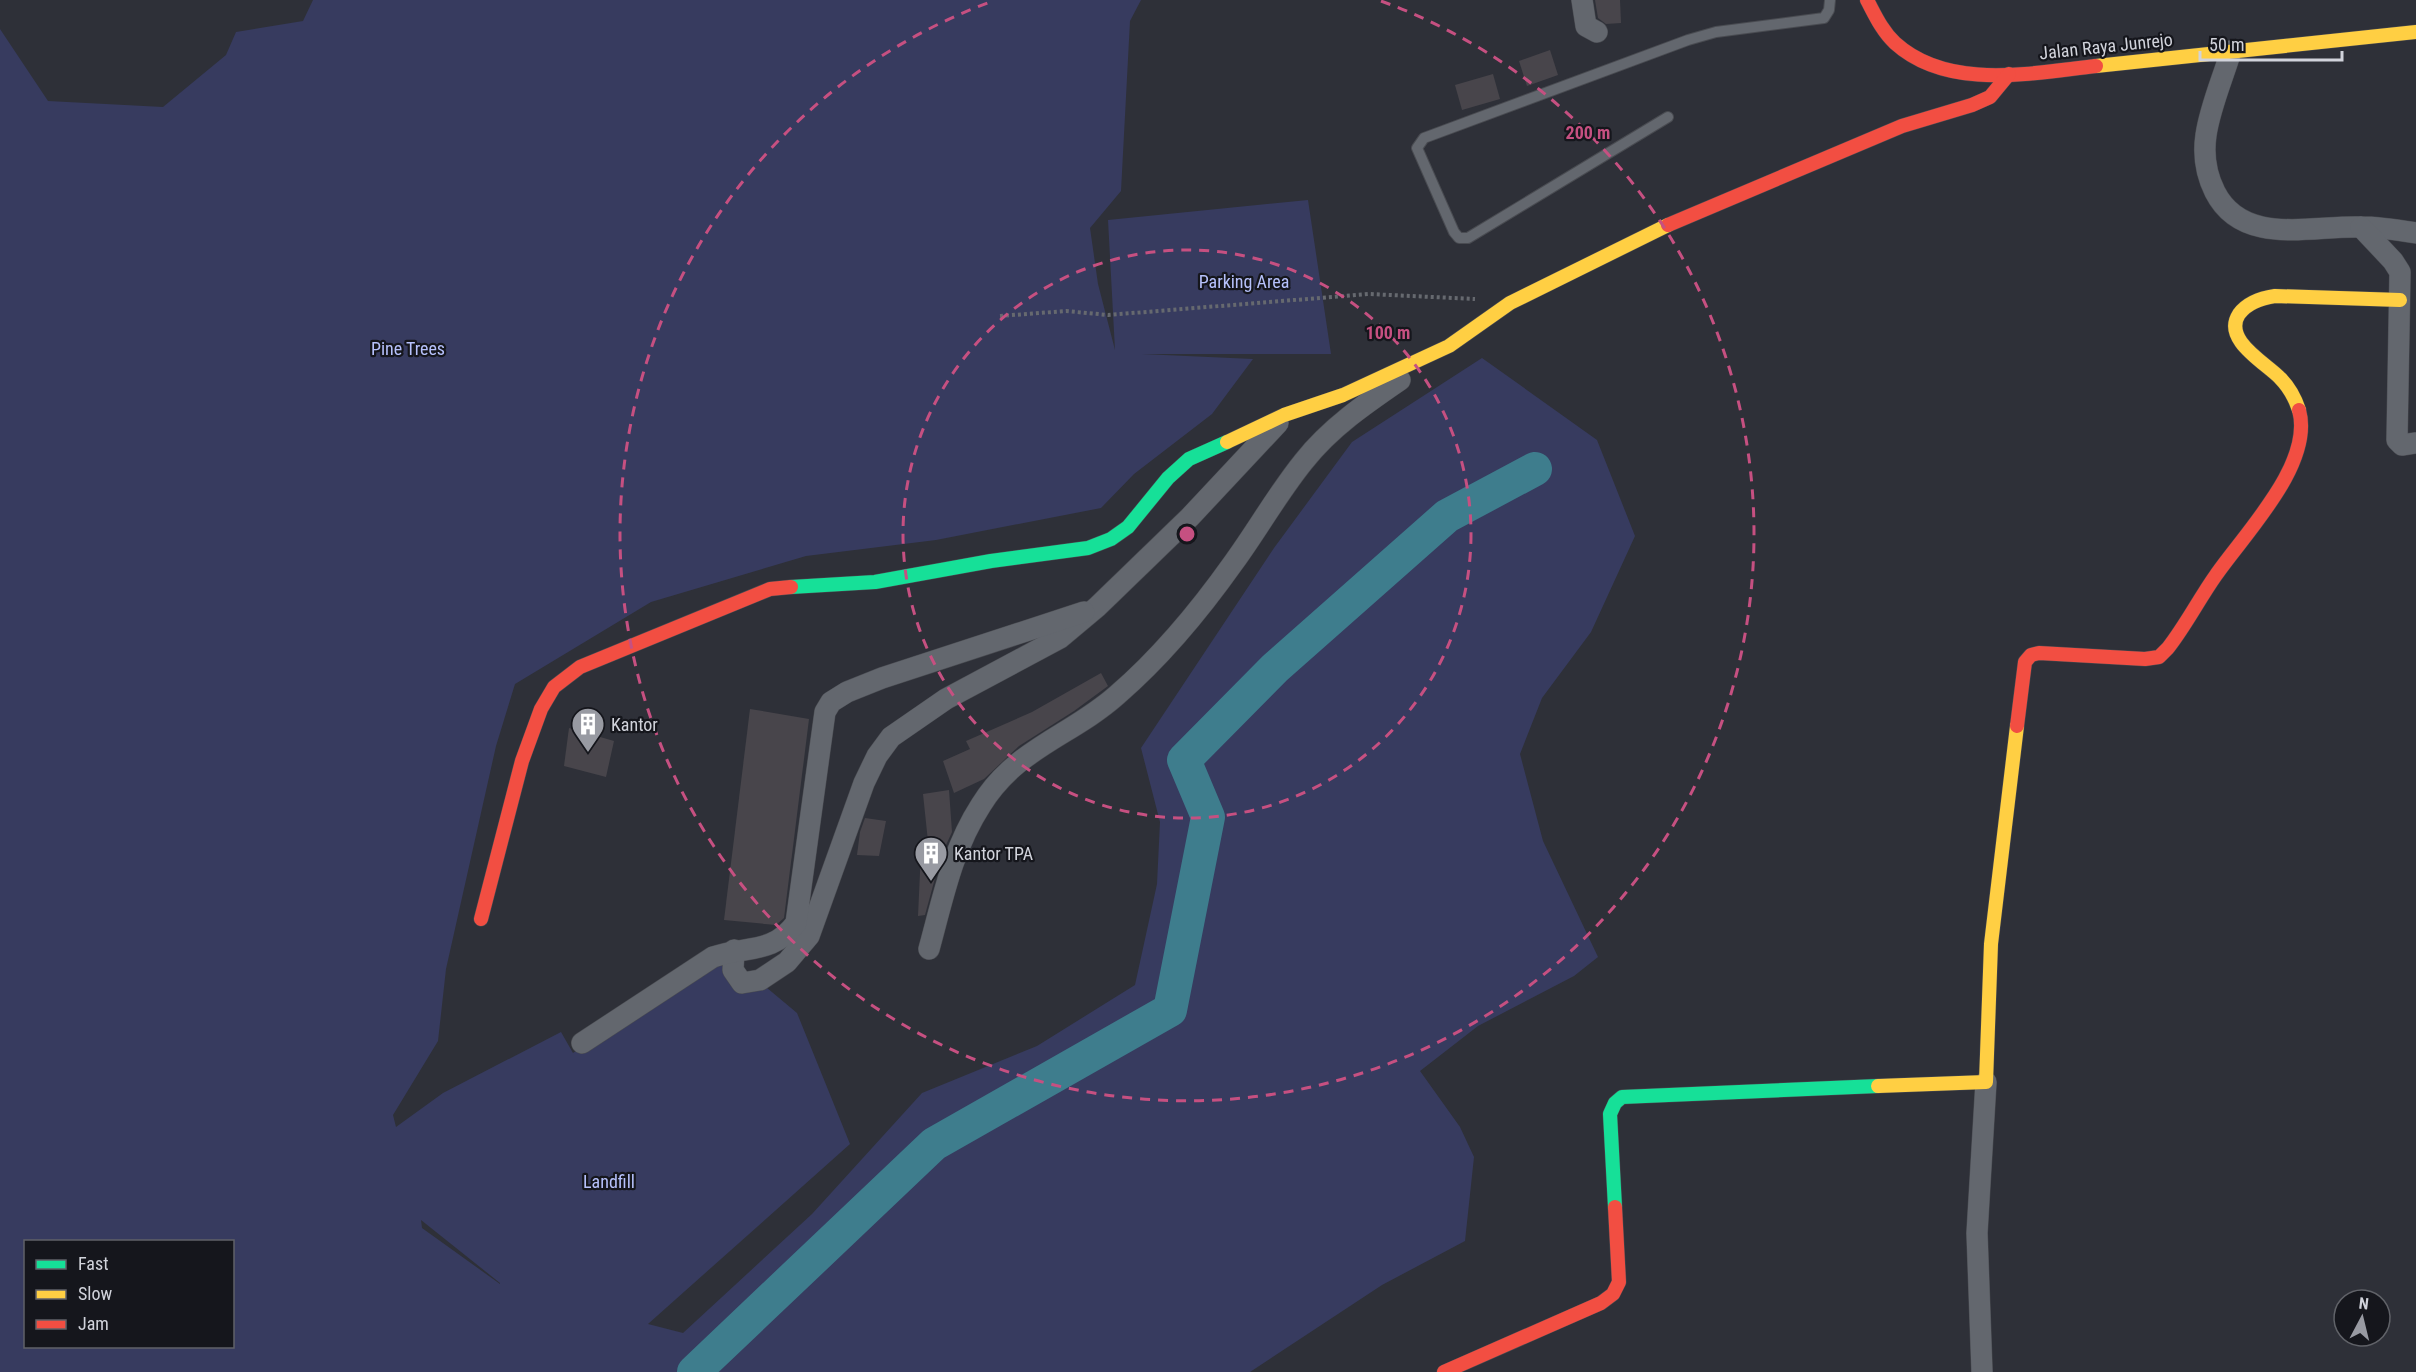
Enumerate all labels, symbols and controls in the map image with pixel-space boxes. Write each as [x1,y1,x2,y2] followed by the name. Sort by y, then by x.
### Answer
[2200,24,2342,62] scale bar
[2038,29,2174,63] street label: Jalan Raya Junrejo
[2209,34,2244,55] text: 50 m
[1566,122,1610,143] text: 200 m
[1199,271,1289,292] park label: Parking Area
[1366,322,1410,343] text: 100 m
[371,338,445,359] park label: Pine Trees
[1177,524,1197,544] centre of rings
[570,706,606,753] building icon: Kantor
[611,714,658,735] place label: Kantor
[913,835,949,882] building icon: Kantor TPA
[954,843,1034,864] place label: Kantor TPA
[583,1171,635,1192] park label: Landfill
[24,1240,234,1348] legend
[78,1253,109,1274] text: Fast
[78,1283,113,1304] text: Slow
[2332,1288,2392,1348] north arrow
[2358,1294,2370,1314] text: N
[78,1313,109,1334] text: Jam

